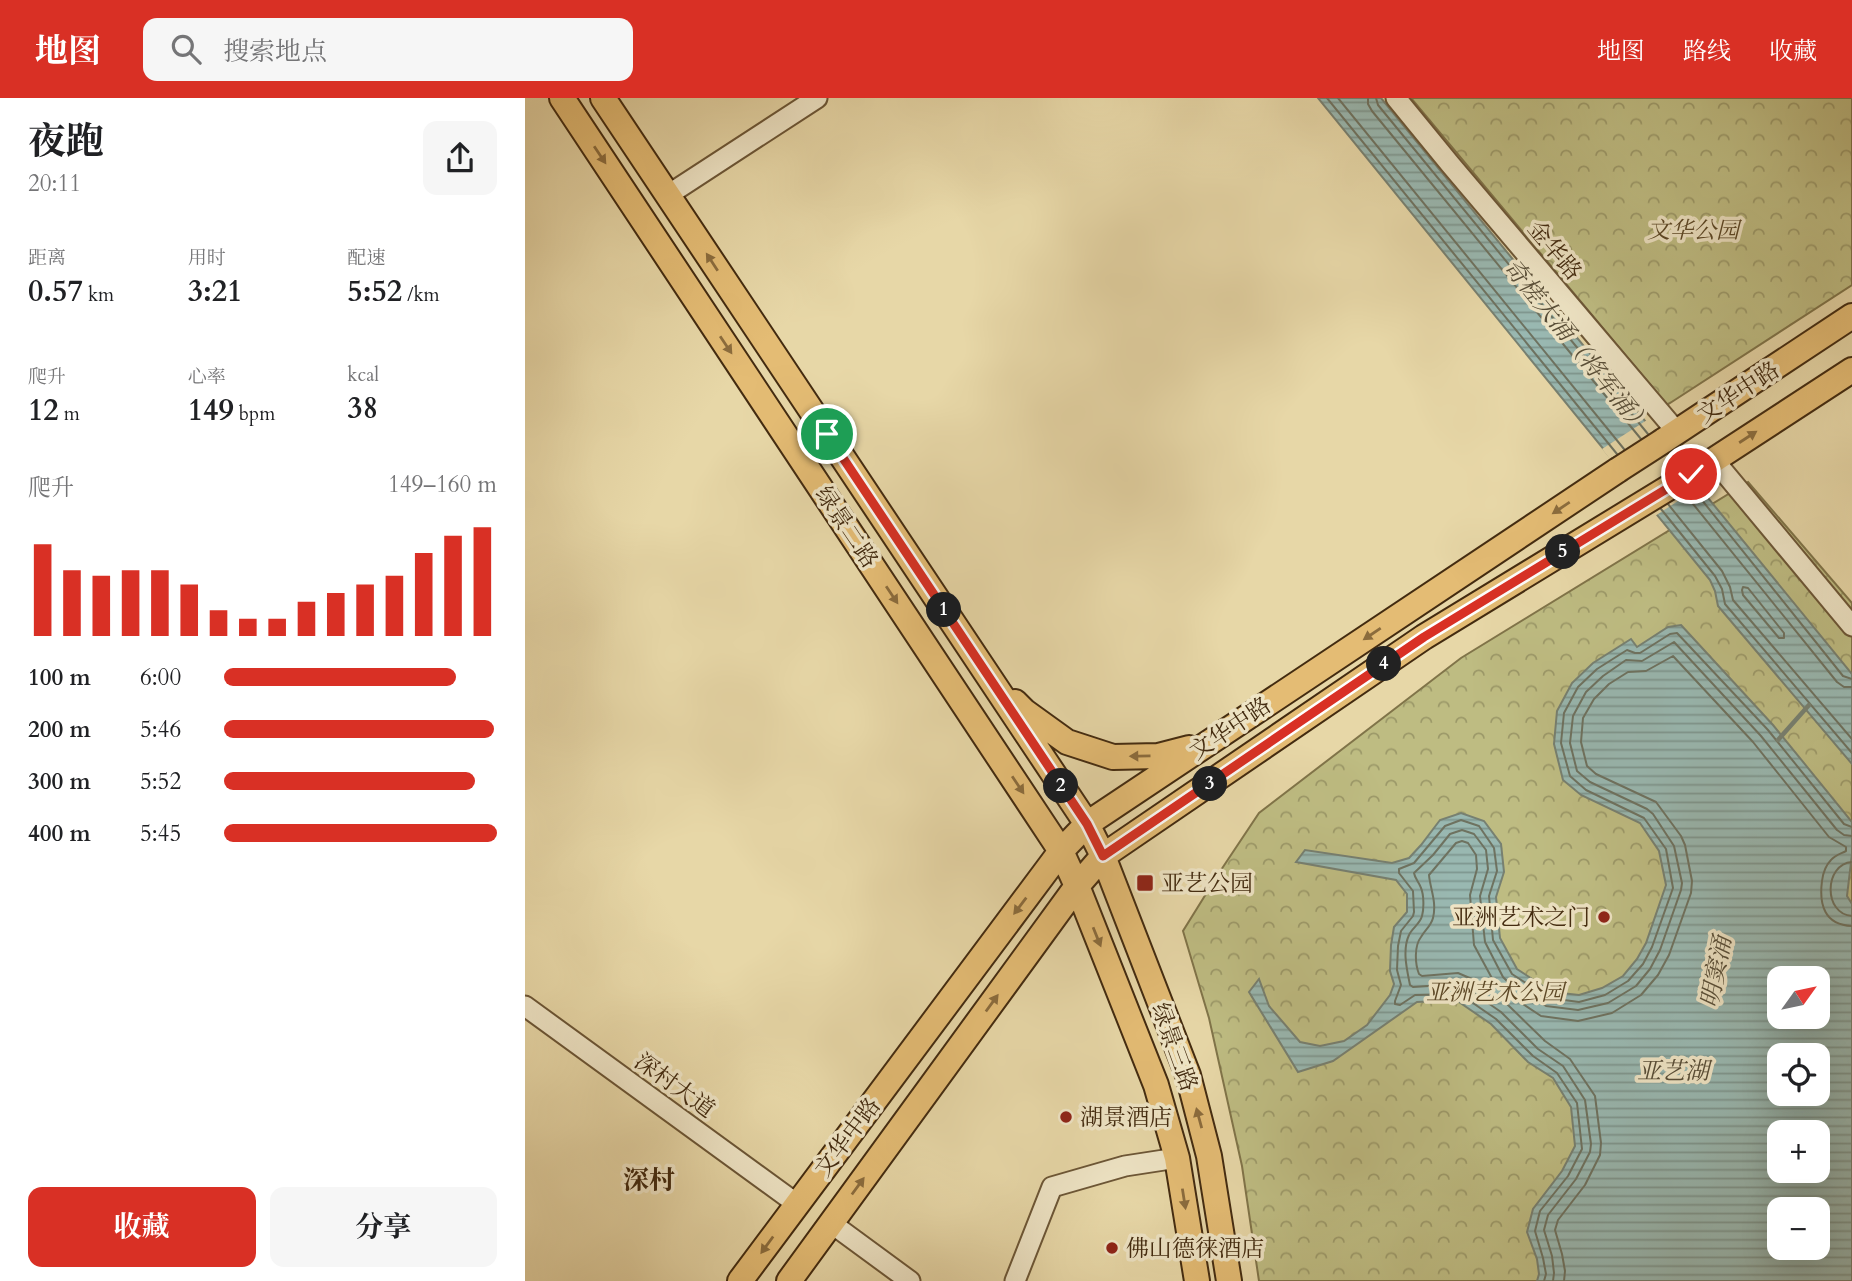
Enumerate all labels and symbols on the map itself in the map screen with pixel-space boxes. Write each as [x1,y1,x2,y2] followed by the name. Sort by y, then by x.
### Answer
[593,146,607,164] one-way arrow
[1521,214,1589,287] street label: 金华路
[1647,215,1743,246] park label: 文华公园
[706,252,719,271] one-way arrow
[1496,252,1657,441] water label: 奇槎大涌（将军涌）
[719,335,732,354] one-way arrow
[1691,354,1785,430] street label: 文华中路
[797,404,857,464] pin
[1739,431,1758,444] one-way arrow
[1661,444,1721,504] pin
[808,480,885,574] street label: 绿景二路
[1552,501,1570,515] one-way arrow
[1545,534,1581,570] pin: 5
[885,586,898,605] one-way arrow
[927,592,961,628] pin: 1
[1363,627,1381,641] one-way arrow
[1367,646,1401,682] pin: 4
[1183,690,1277,767] street label: 文华中路
[1129,751,1151,762] one-way arrow
[1193,766,1227,802] pin: 3
[1043,768,1079,804] pin: 2
[1011,775,1024,795] one-way arrow
[1161,868,1253,899] place label: 亚艺公园
[1135,873,1155,893] marker: 亚艺公园
[1014,897,1028,915] one-way arrow
[1452,902,1590,933] place label: 亚洲艺术之门
[1596,909,1612,925] marker: 亚洲艺术之门
[1092,926,1103,947] one-way arrow
[1693,931,1740,1011] water label: 明窦涌
[1767,966,1831,1029] north arrow
[1426,977,1568,1008] park label: 亚洲艺术公园
[985,994,999,1012] one-way arrow
[1144,999,1205,1096] street label: 绿景三路
[628,1046,721,1125] street label: 深村大道
[1637,1055,1713,1088] water label: 亚艺湖
[807,1091,887,1183] street label: 文华中路
[1080,1102,1172,1133] place label: 湖景酒店
[1193,1106,1204,1128] one-way arrow
[1058,1109,1074,1125] marker: 湖景酒店
[623,1163,675,1198] district label: 深村
[851,1177,865,1195] one-way arrow
[1179,1188,1190,1210] one-way arrow
[1126,1233,1264,1264] place label: 佛山德徕酒店
[760,1236,774,1254] one-way arrow
[1104,1240,1120,1256] marker: 佛山德徕酒店

